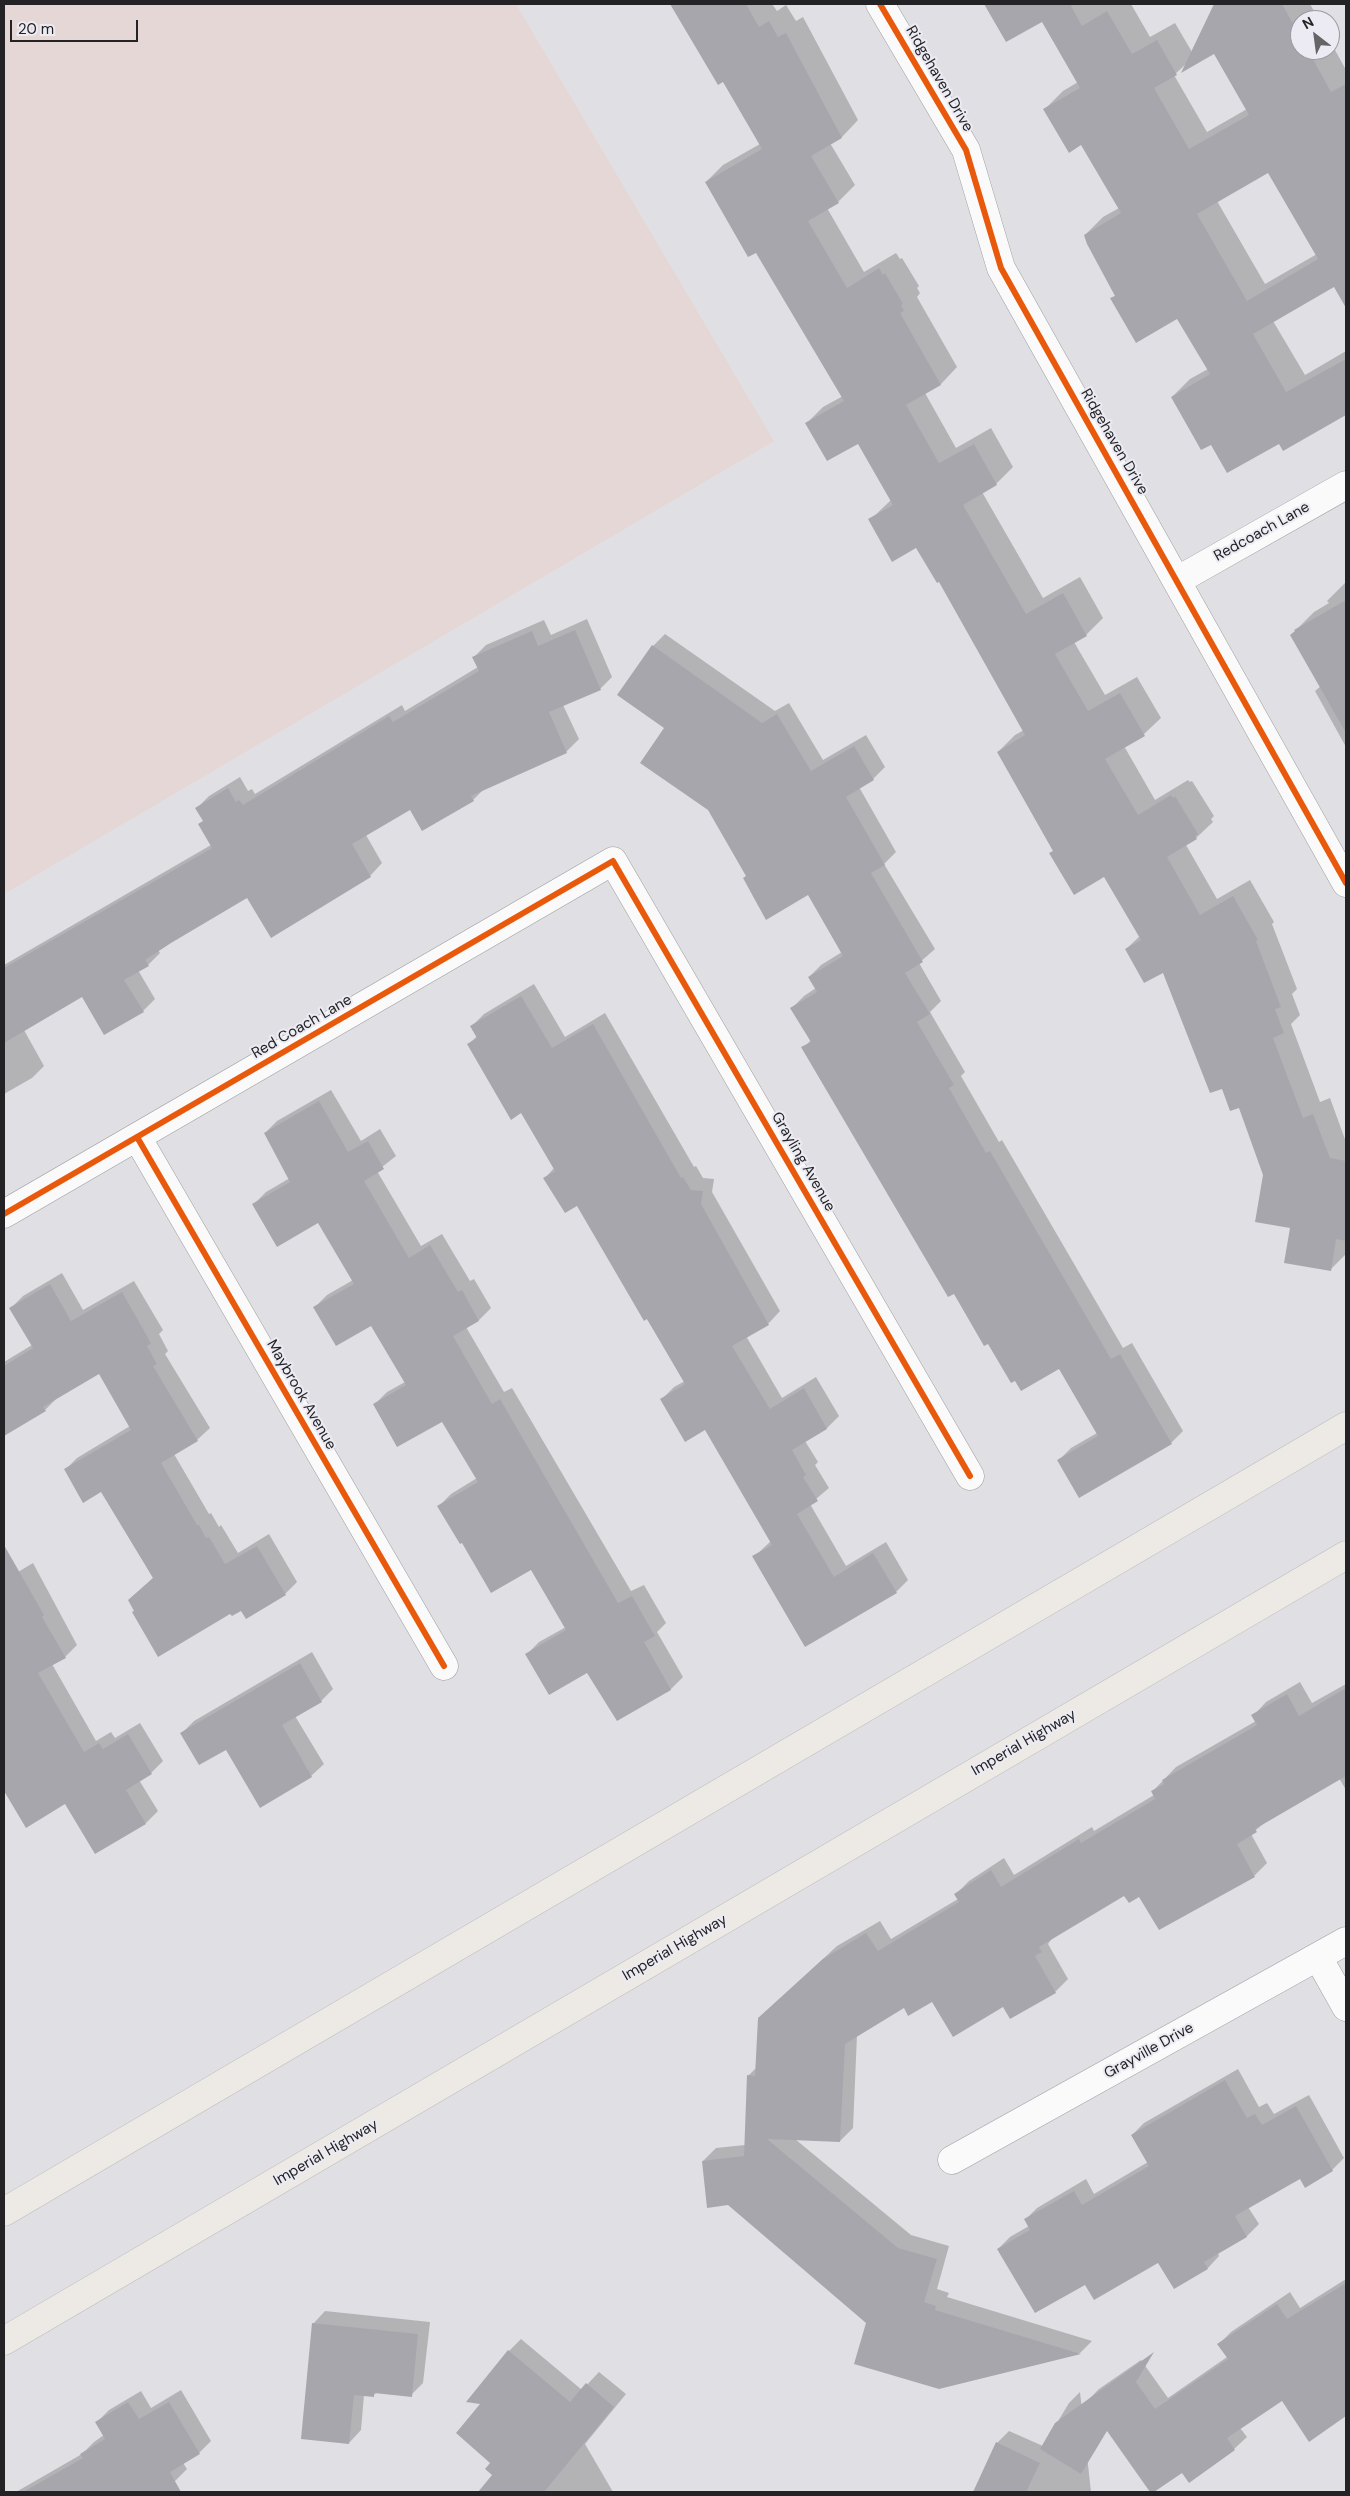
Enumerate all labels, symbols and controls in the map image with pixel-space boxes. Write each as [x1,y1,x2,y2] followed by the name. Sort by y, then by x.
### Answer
[12,10,140,42] scale bar
[1290,10,1340,60] north arrow
[1299,13,1317,33] text: N
[18,19,54,39] text: 20 m
[901,23,977,135] street label: Ridgehaven Drive
[1076,386,1152,498] street label: Ridgehaven Drive
[1211,498,1313,566] street label: Redcoach Lane
[249,991,355,1063] street label: Red Coach Lane
[767,1109,839,1215] street label: Grayling Avenue
[262,1337,340,1453] street label: Maybrook Avenue
[969,1706,1079,1780] street label: Imperial Highway
[620,1911,730,1985] street label: Imperial Highway
[1101,2019,1197,2083] street label: Grayville Drive
[271,2116,381,2190] street label: Imperial Highway

